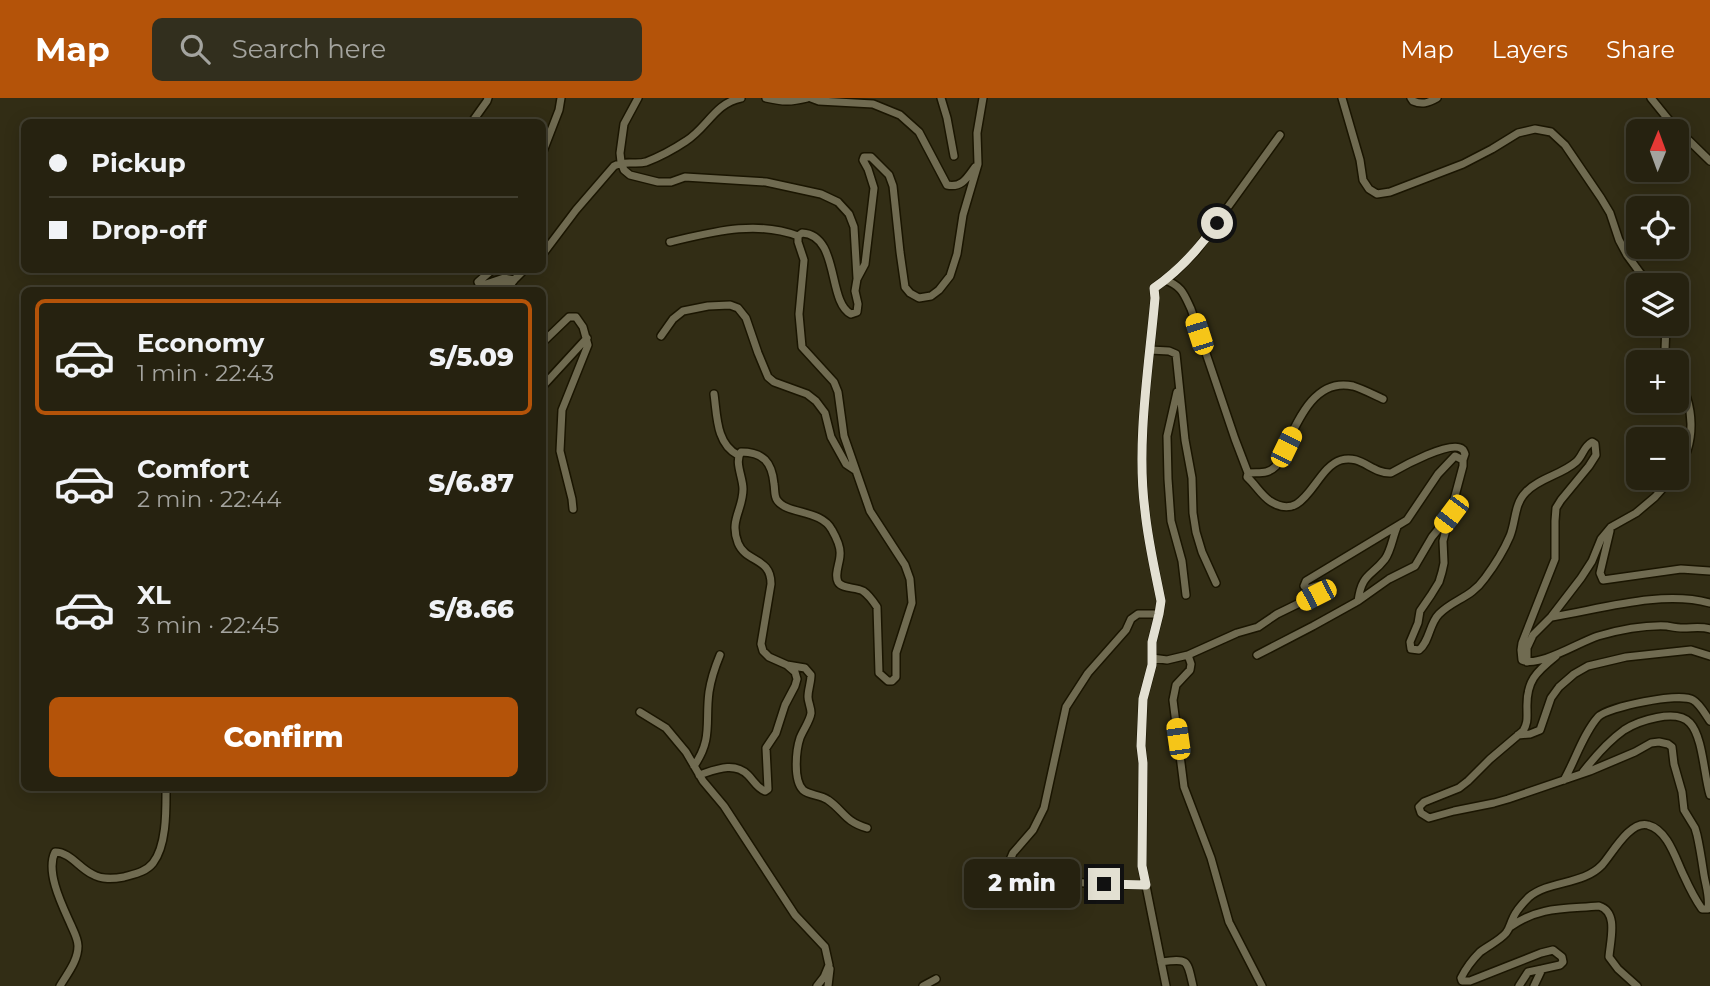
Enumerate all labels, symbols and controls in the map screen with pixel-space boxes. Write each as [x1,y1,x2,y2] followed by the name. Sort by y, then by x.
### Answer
[152,18,642,81] search box
[35,29,110,69] text: Map
[176,30,214,68] icon: search
[232,33,386,65] text: Search here
[1400,35,1454,64] text: Map
[1492,35,1568,64] text: Layers
[1606,35,1675,64] text: Share
[1626,119,1689,182] north arrow
[1626,119,1689,490] map controls
[91,147,186,179] text: Pickup
[1626,196,1689,259] button: locate
[1201,207,1233,239] route start
[91,214,206,246] text: Drop-off
[1626,273,1689,336] button: layers
[1183,311,1216,357] car
[53,326,116,389] icon: car
[137,327,264,359] text: Economy
[429,341,514,373] text: S/5.09
[1626,350,1689,413] button: +
[137,359,274,387] text: 1 min · 22:43
[1268,424,1305,470] car
[1626,427,1689,490] button: −
[53,452,116,515] icon: car
[137,453,249,485] text: Comfort
[428,467,514,499] text: S/6.87
[137,485,282,513] text: 2 min · 22:44
[1430,491,1473,537] car
[1293,576,1340,614] car
[53,578,116,641] icon: car
[137,579,171,611] text: XL
[429,593,514,625] text: S/8.66
[137,611,279,639] text: 3 min · 22:45
[49,697,518,777] button: Confirm
[1165,717,1192,761] car
[964,860,1080,908] callout: 2 min
[1088,868,1120,900] route end
[988,869,1056,897] text: 2 min

